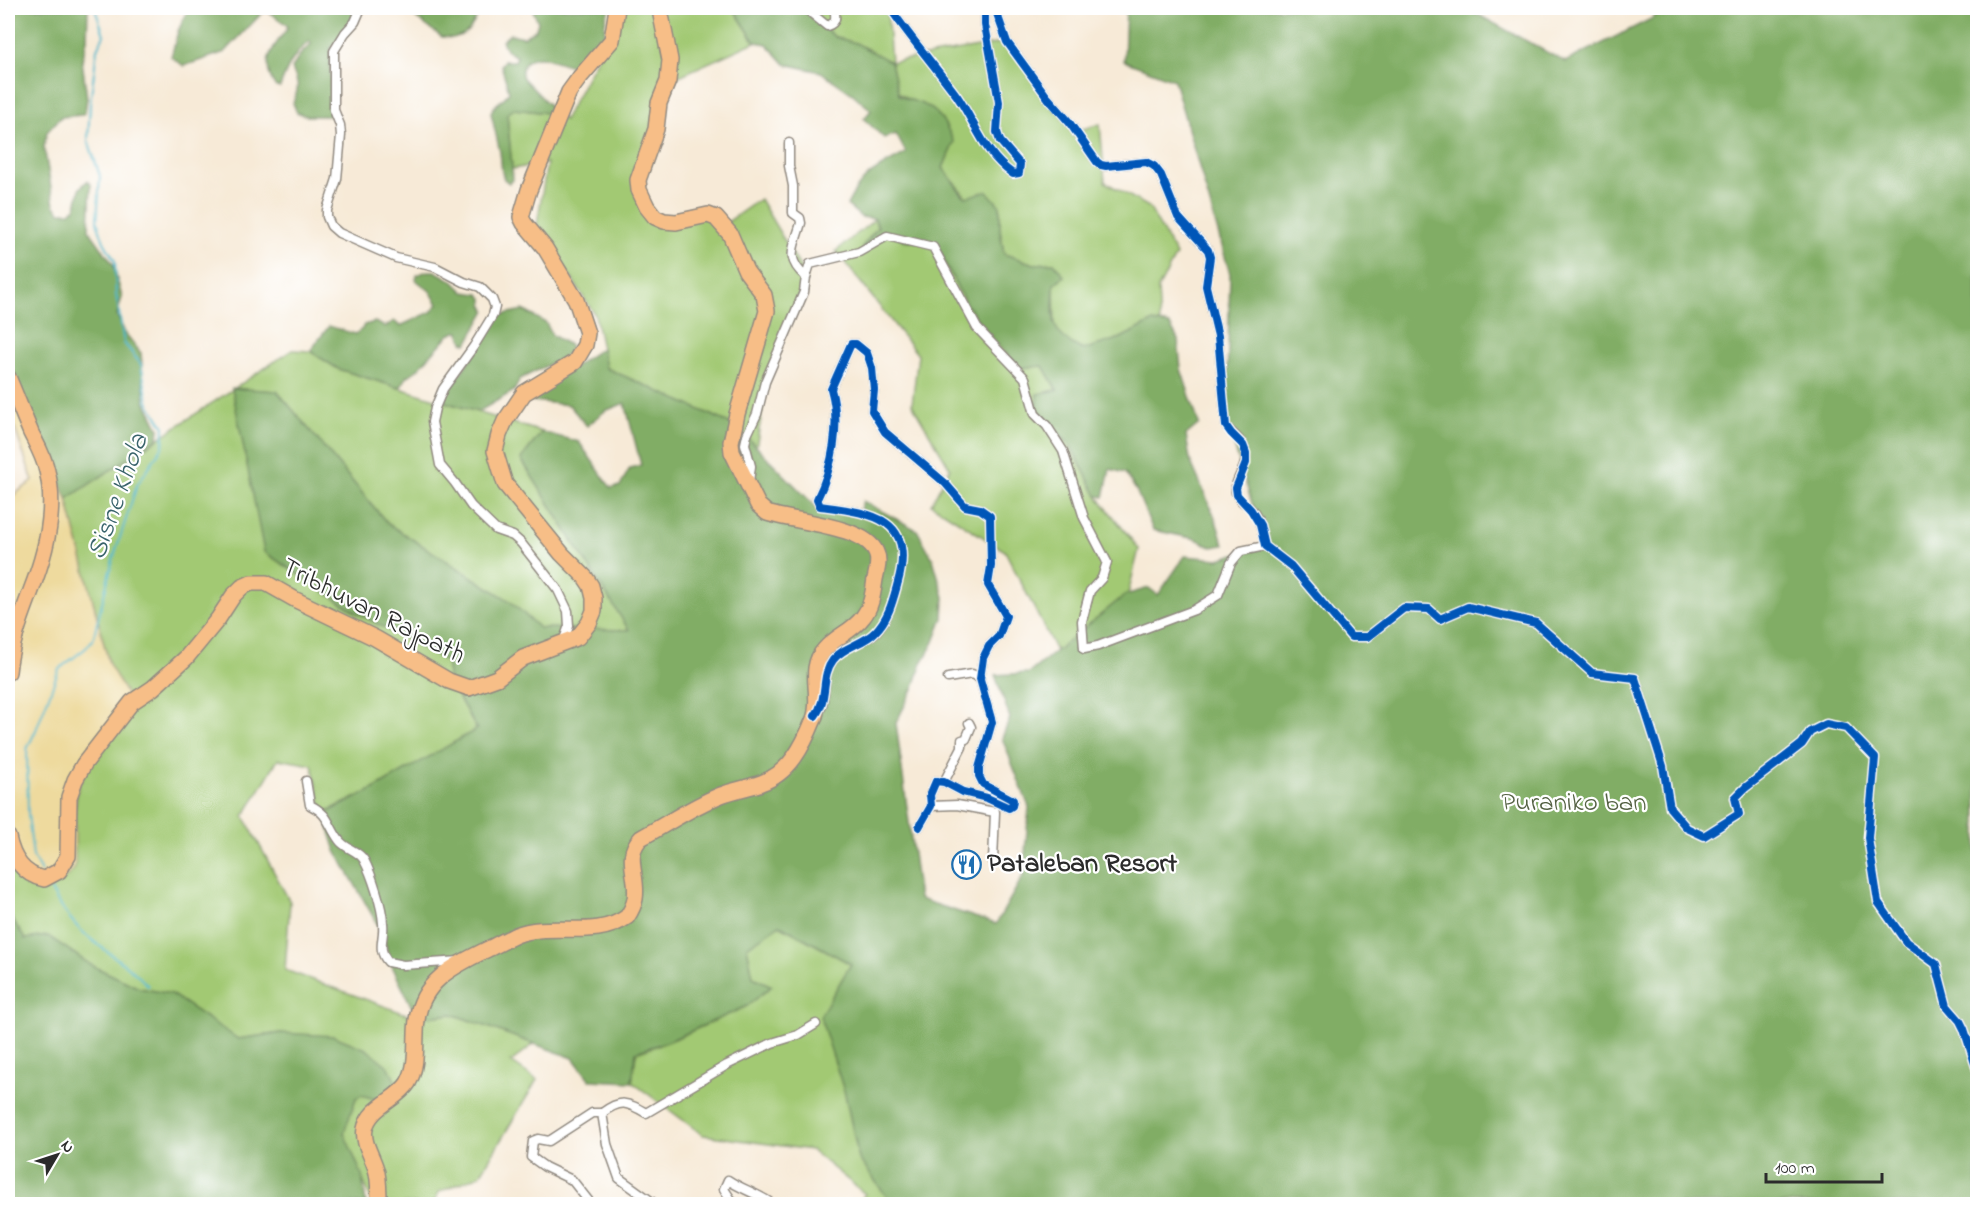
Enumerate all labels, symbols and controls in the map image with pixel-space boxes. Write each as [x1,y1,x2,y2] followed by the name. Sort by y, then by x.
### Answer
[77,428,161,566] water label: Sisne Khola
[274,549,472,675] street label: Tribhuvan Rajpath
[1501,784,1647,823] park label: Puraniko ban
[987,845,1178,884] place label: Pataleban Resort
[950,848,982,880] restaurant icon: Pataleban Resort
[27,1125,87,1185] north arrow
[54,1135,80,1159] text: N
[1766,1146,1882,1184] scale bar
[1775,1156,1815,1182] text: 100 m

